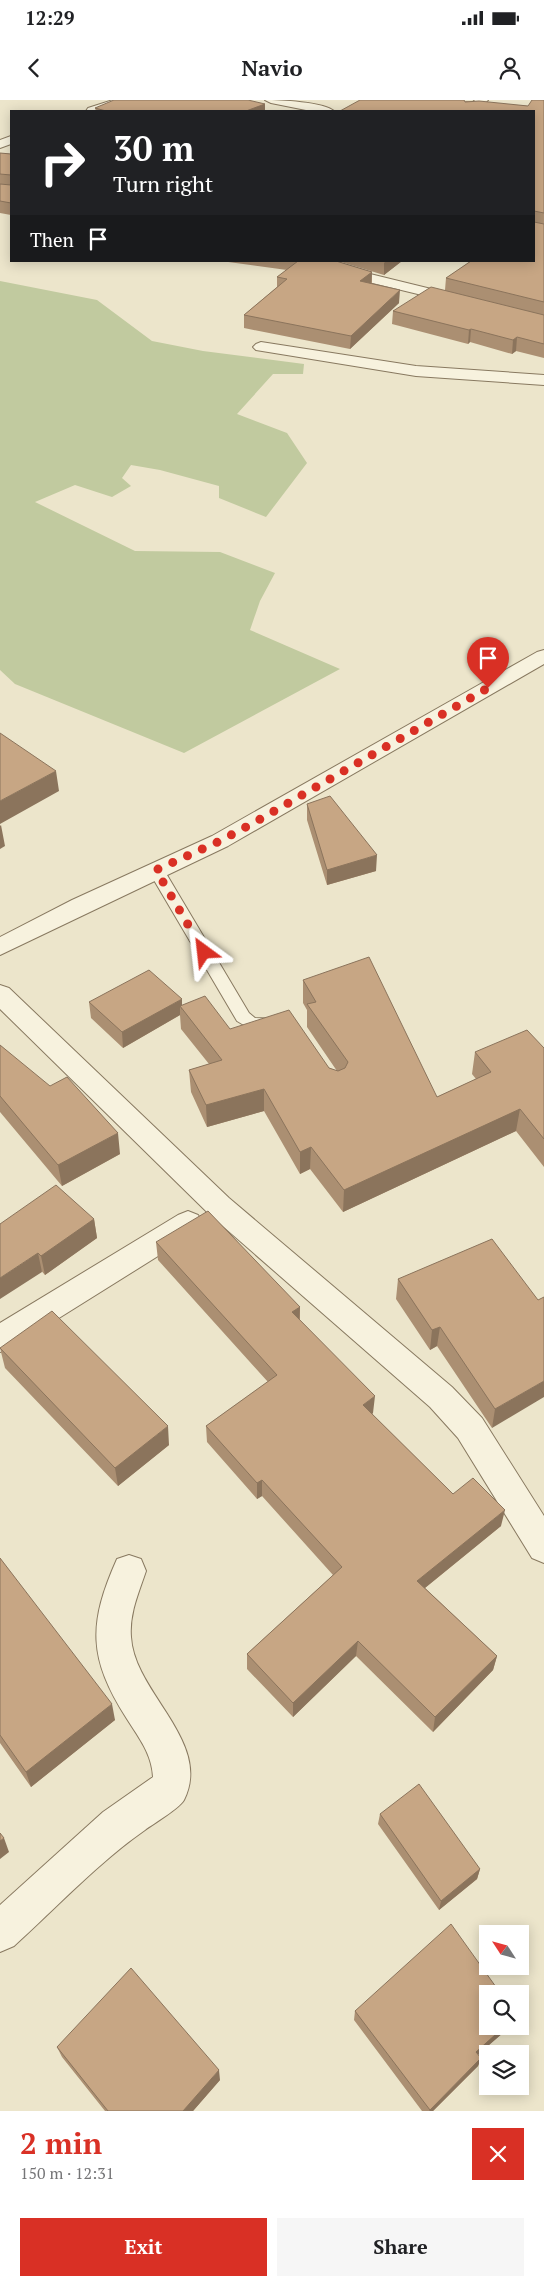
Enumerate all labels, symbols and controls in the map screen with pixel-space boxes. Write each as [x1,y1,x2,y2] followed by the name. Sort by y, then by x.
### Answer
[25,5,74,30] text: 12:29
[241,53,303,82] text: Navio
[20,54,48,82] icon: back
[496,54,524,82] icon: person
[113,125,194,171] text: 30 m
[30,130,95,195] icon: right
[113,169,213,198] text: Turn right
[84,225,112,253] icon: arrive
[30,227,74,252] text: Then
[467,637,509,688] pin
[474,644,502,672] icon: arrive
[177,925,229,977] position arrow
[479,1925,529,1975] north arrow
[479,1925,529,2095] map controls
[479,1985,529,2035] button: search
[479,2045,529,2095] button: layers
[20,2123,102,2163] text: 2 min
[472,2128,524,2180] button: close
[20,2162,114,2184] text: 150 m · 12:31
[20,2218,267,2276] button: Exit
[277,2218,524,2276] button: Share

